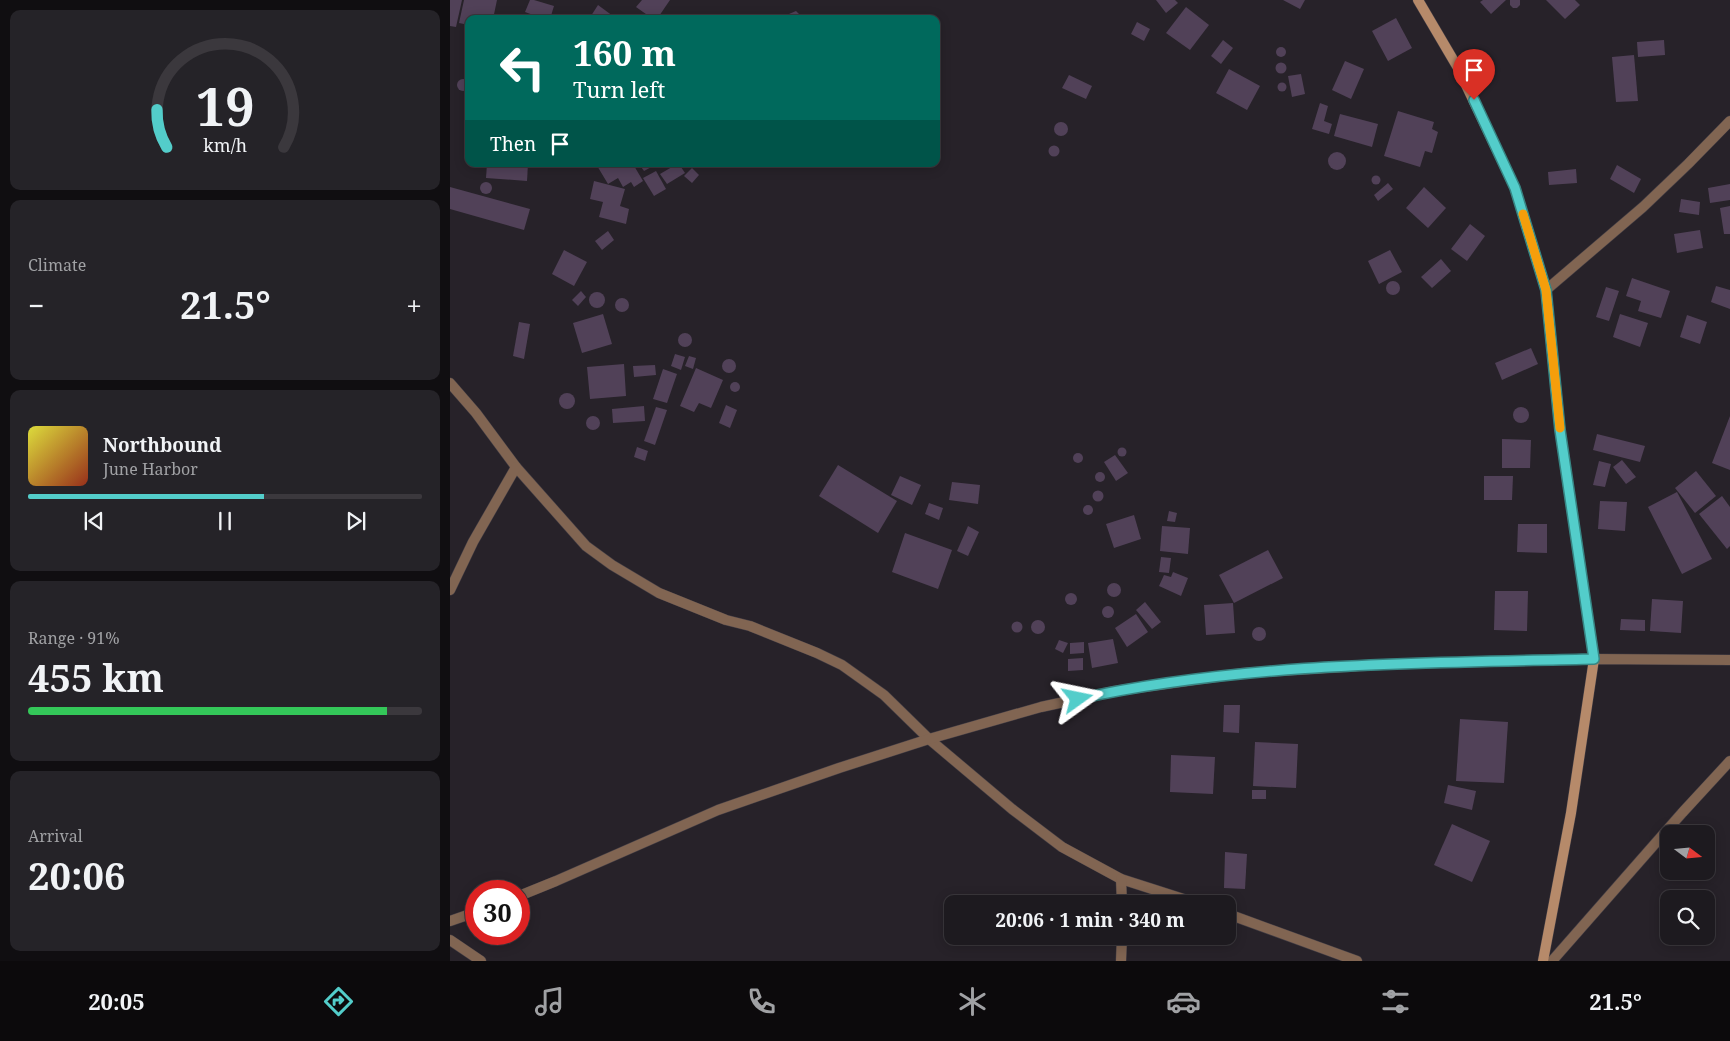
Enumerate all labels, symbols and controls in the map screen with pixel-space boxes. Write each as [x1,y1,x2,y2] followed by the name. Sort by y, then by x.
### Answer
[573,29,676,76] text: 160 m
[490,35,555,100] icon: left
[1453,49,1495,100] pin
[1460,56,1488,84] icon: arrive
[196,70,254,141] text: 19
[573,74,665,104] text: Turn left
[546,130,574,158] icon: arrive
[490,131,536,157] text: Then
[203,133,247,157] text: km/h
[28,254,86,276] text: Climate
[180,278,271,330] text: 21.5°
[28,286,44,324] text: −
[406,286,422,324] text: +
[103,432,222,458] text: Northbound
[103,458,198,480] text: June Harbor
[80,507,108,535] icon: previous
[211,507,239,535] icon: pause
[342,507,370,535] icon: next
[28,627,120,649] text: Range · 91%
[28,651,164,703] text: 455 km
[1051,672,1103,724] position arrow
[28,825,83,847] text: Arrival
[1660,825,1715,880] north arrow
[1660,825,1715,945] map controls
[28,849,125,901] text: 20:06
[465,880,530,945] speed limit sign: 30
[1660,890,1715,945] button: search
[995,907,1185,933] text: 20:06 · 1 min · 340 m
[321,984,356,1019] icon: directions
[532,984,567,1019] icon: music
[744,984,779,1019] icon: phone
[955,984,990,1019] icon: climate
[1166,984,1201,1019] icon: car
[1378,984,1413,1019] icon: filters
[88,986,145,1016] text: 20:05
[1589,986,1642,1016] text: 21.5°

